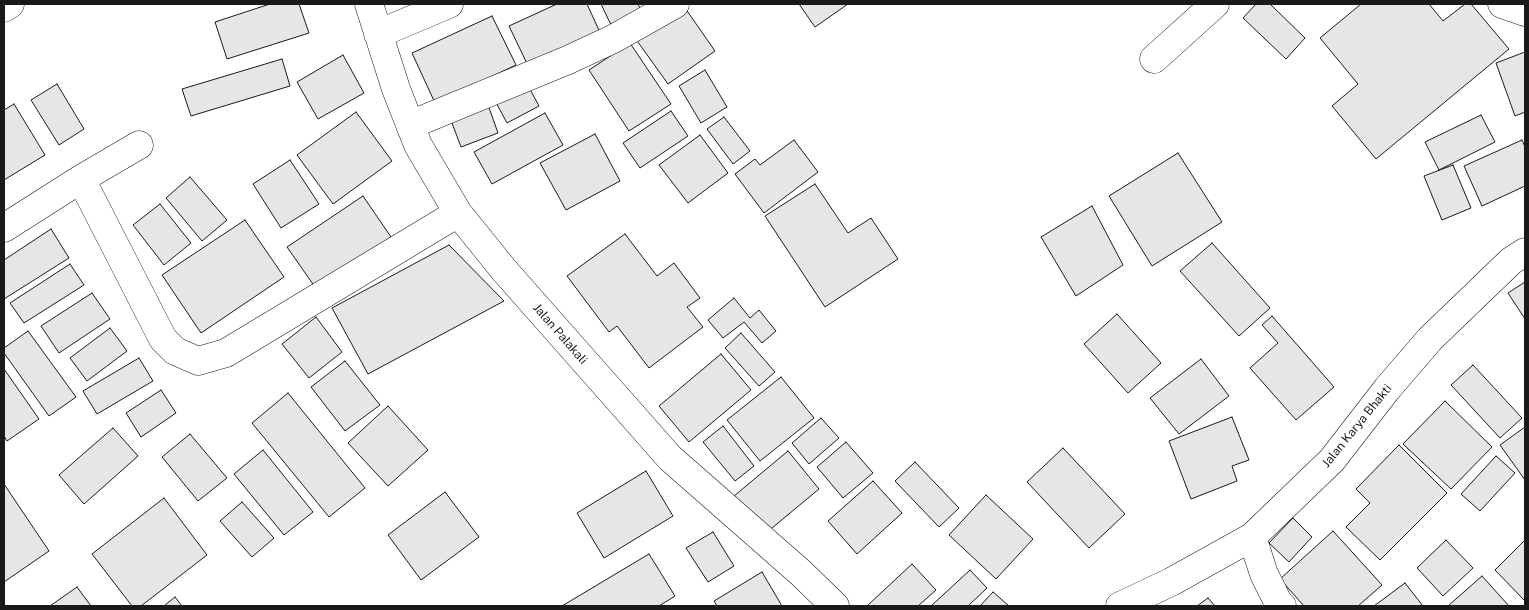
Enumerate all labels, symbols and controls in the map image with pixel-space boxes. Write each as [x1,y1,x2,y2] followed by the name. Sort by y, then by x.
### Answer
[530,301,590,367] street label: Jalan Palakali
[1319,382,1395,470] street label: Jalan Karya Bhakti

